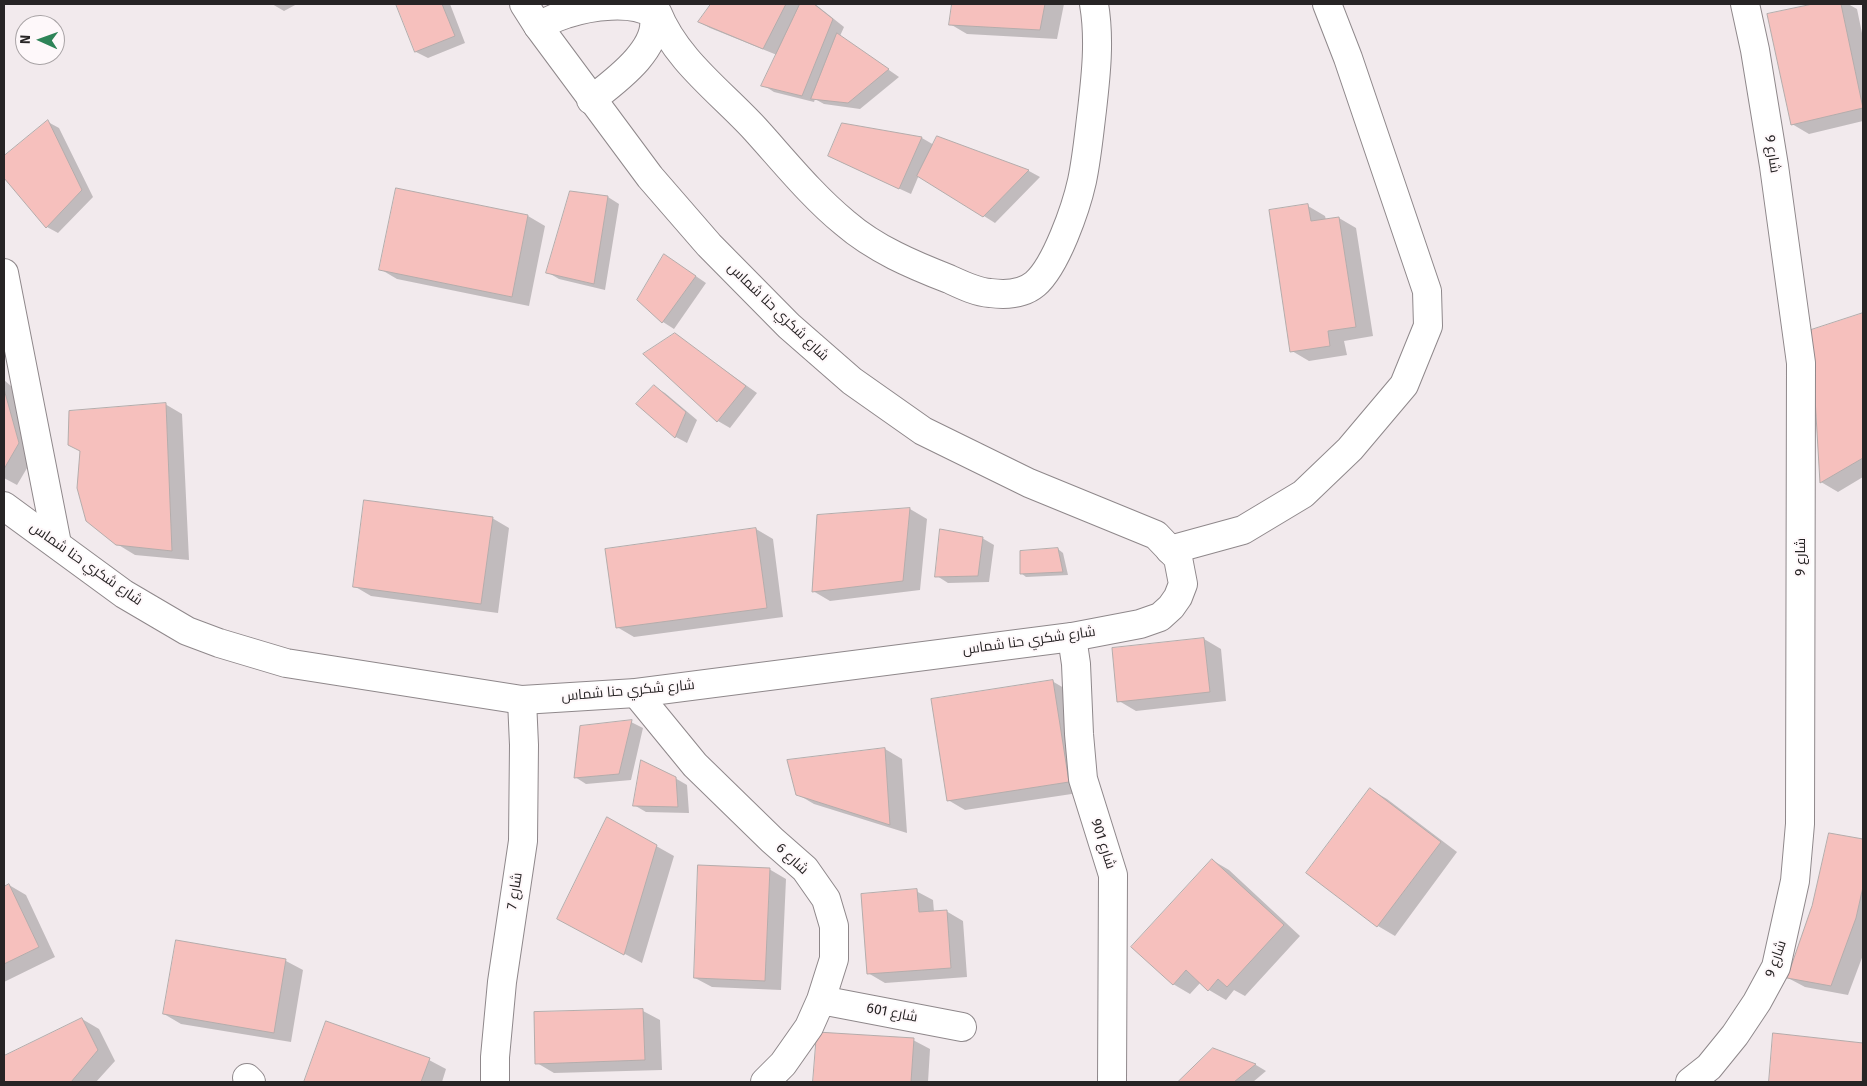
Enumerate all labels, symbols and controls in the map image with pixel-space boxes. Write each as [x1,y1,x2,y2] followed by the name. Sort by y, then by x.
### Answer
[15,15,65,65] north arrow
[17,35,34,44] text: N
[1761,134,1783,174] street label: شارع 9
[724,259,832,365] street label: شارع شكري حنا شماس
[26,519,146,609] street label: شارع شكري حنا شماس
[1793,538,1809,576] street label: شارع 9
[962,623,1096,659] street label: شارع شكري حنا شماس
[561,677,695,705] street label: شارع شكري حنا شماس
[1087,817,1119,871] street label: شارع 901
[772,840,812,878] street label: شارع 6
[504,871,526,911] street label: شارع 7
[1762,938,1790,980] street label: شارع 9
[865,1000,919,1026] street label: شارع 601

